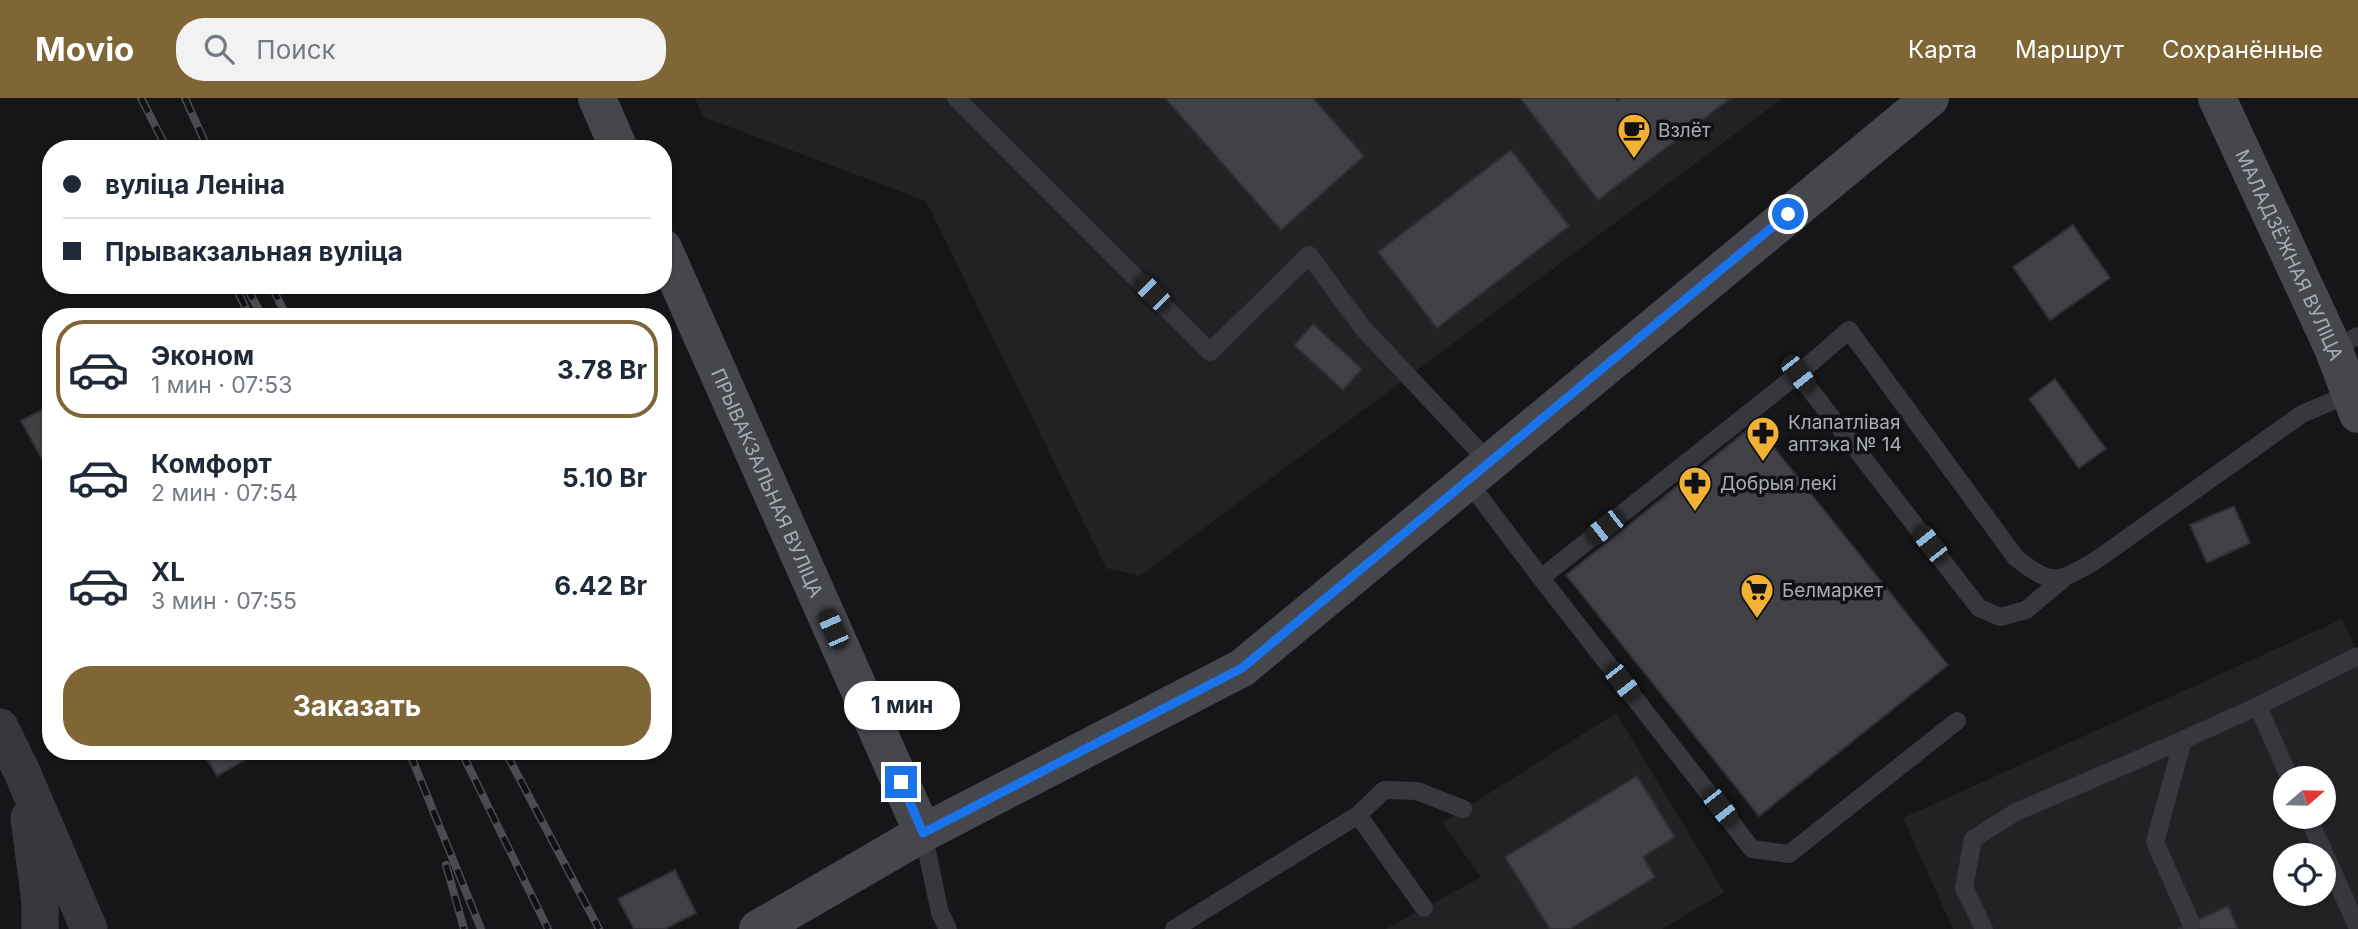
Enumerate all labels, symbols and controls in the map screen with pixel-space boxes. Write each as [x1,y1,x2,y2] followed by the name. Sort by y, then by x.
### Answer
[176,18,666,81] search box
[35,29,134,69] text: Movio
[200,30,238,68] icon: search
[256,34,336,65] text: Поиск
[1908,35,1977,64] text: Карта
[2015,35,2124,64] text: Маршрут
[2162,35,2323,64] text: Сохранённые
[1615,111,1653,160] cafe icon: Взлёт
[1658,119,1711,142] place label: Взлёт
[2231,146,2348,364] street label: МАЛАДЗЁЖНАЯ ВУЛІЦА
[105,169,285,200] text: вуліца Леніна
[1772,198,1804,230] route start
[105,236,403,267] text: Прывакзальная вуліца
[1130,271,1175,315] car
[67,338,130,401] icon: car
[151,340,254,371] text: Эконом
[1777,351,1820,397] car
[557,354,647,385] text: 3.78 Br
[706,365,828,601] street label: ПРЫВАКЗАЛЬНАЯ ВУЛІЦА
[151,371,292,399] text: 1 мин · 07:53
[1788,411,1902,456] place label: Клапатлівая аптэка № 14
[1744,414,1782,463] pharmacy icon: Клапатлівая аптэка № 14
[67,446,130,509] icon: car
[151,448,272,479] text: Комфорт
[562,462,647,493] text: 5.10 Br
[1676,464,1714,513] pharmacy icon: Добрыя лекі
[1720,472,1837,495] place label: Добрыя лекі
[151,479,298,507] text: 2 мин · 07:54
[1582,506,1629,548] car
[1909,521,1952,567] car
[67,554,130,617] icon: car
[151,556,185,587] text: XL
[554,570,647,601] text: 6.42 Br
[1738,571,1776,620] supermarket icon: Белмаркет
[1782,579,1883,602] place label: Белмаркет
[151,587,297,615] text: 3 мин · 07:55
[815,606,852,652] car
[1601,659,1644,705] car
[63,666,651,746] button: Заказать
[843,680,959,730] callout: 1 мин
[871,691,933,719] text: 1 мин
[885,766,917,798] route end
[2273,766,2336,830] north arrow
[2273,766,2336,906] map controls
[1699,784,1742,830] car
[2273,843,2336,906] button: locate

